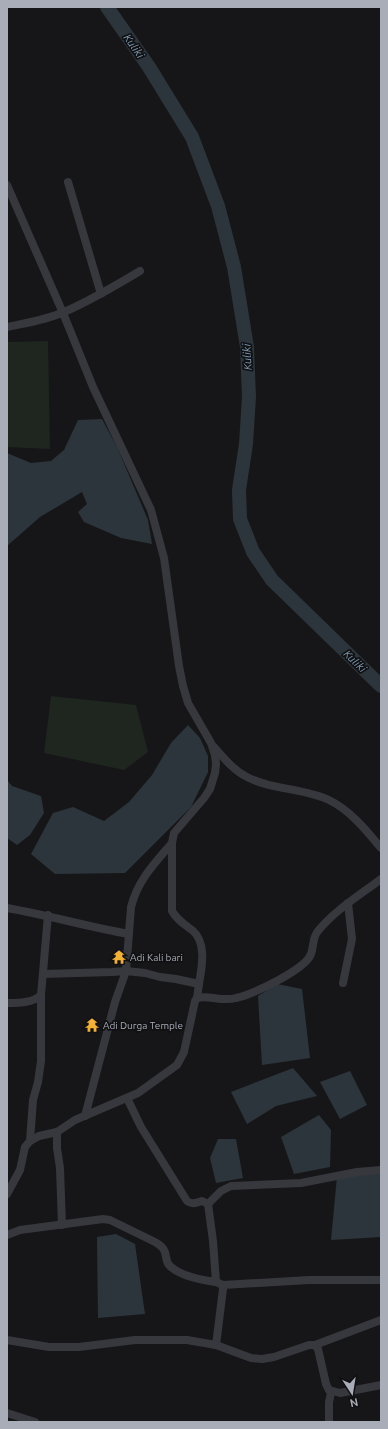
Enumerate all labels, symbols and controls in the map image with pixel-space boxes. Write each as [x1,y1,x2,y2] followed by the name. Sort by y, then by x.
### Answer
[121,32,147,61] water label: Kuliki
[240,342,254,371] water label: Kuliki
[341,647,370,675] water label: Kuliki
[111,949,127,965] temple icon: Adi Kali bari
[130,952,183,963] place label: Adi Kali bari
[84,1017,100,1033] temple icon: Adi Durga Temple
[103,1020,183,1031] place label: Adi Durga Temple
[332,1373,372,1413] north arrow
[349,1396,359,1410] text: N

